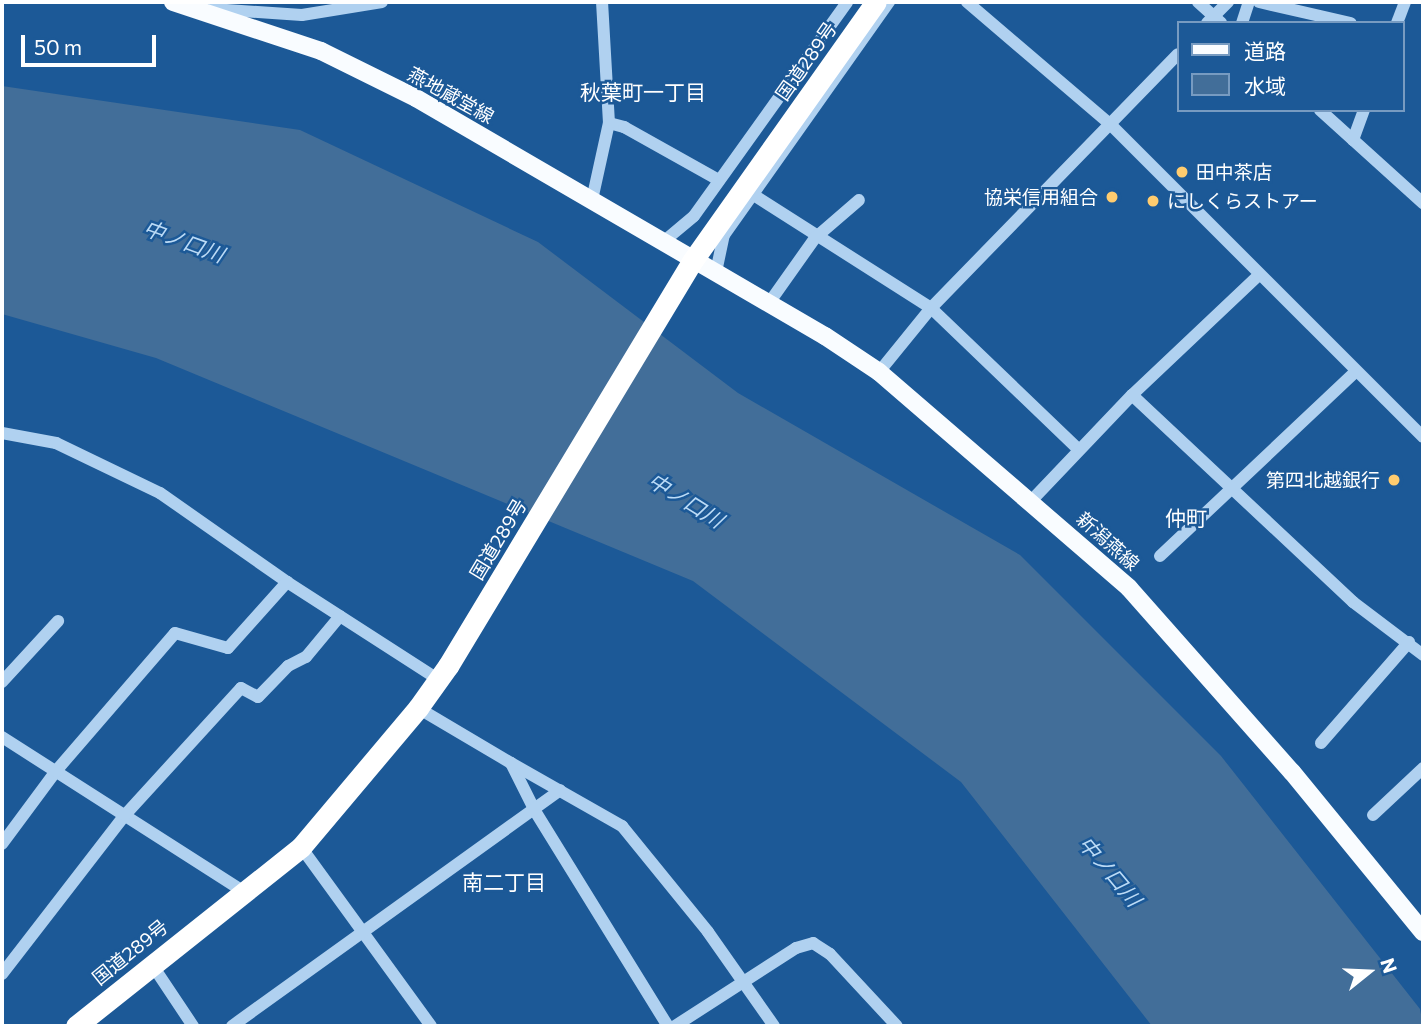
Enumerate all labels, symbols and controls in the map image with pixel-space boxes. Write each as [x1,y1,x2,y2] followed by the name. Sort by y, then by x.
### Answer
[771,17,841,105] street label: 国道289号
[24,21,159,65] scale bar
[1176,21,1404,112] legend
[34,34,82,59] text: 50 m
[1244,38,1286,63] text: 道路
[404,62,498,128] street label: 燕地蔵堂線
[1244,73,1286,98] text: 水域
[580,79,706,105] district label: 秋葉町一丁目
[1196,161,1272,183] place label: 田中茶店
[1174,164,1190,180] marker: 田中茶店
[984,186,1098,208] place label: 協栄信用組合
[1104,189,1120,205] marker: 協栄信用組合
[1167,190,1318,212] place label: にしくらストアー
[1145,193,1161,209] marker: にしくらストアー
[140,215,228,267] water label: 中ノ口川
[644,467,728,533] water label: 中ノ口川
[1266,469,1380,491] place label: 第四北越銀行
[1386,472,1402,488] marker: 第四北越銀行
[465,494,531,584] street label: 国道289号
[1165,505,1207,531] district label: 仲町
[1072,507,1144,575] street label: 新潟燕線
[1073,831,1147,911] water label: 中ノ口川
[462,869,546,895] district label: 南二丁目
[88,915,172,989] street label: 国道289号
[1334,937,1404,1007] north arrow
[1376,955,1403,976] text: N

